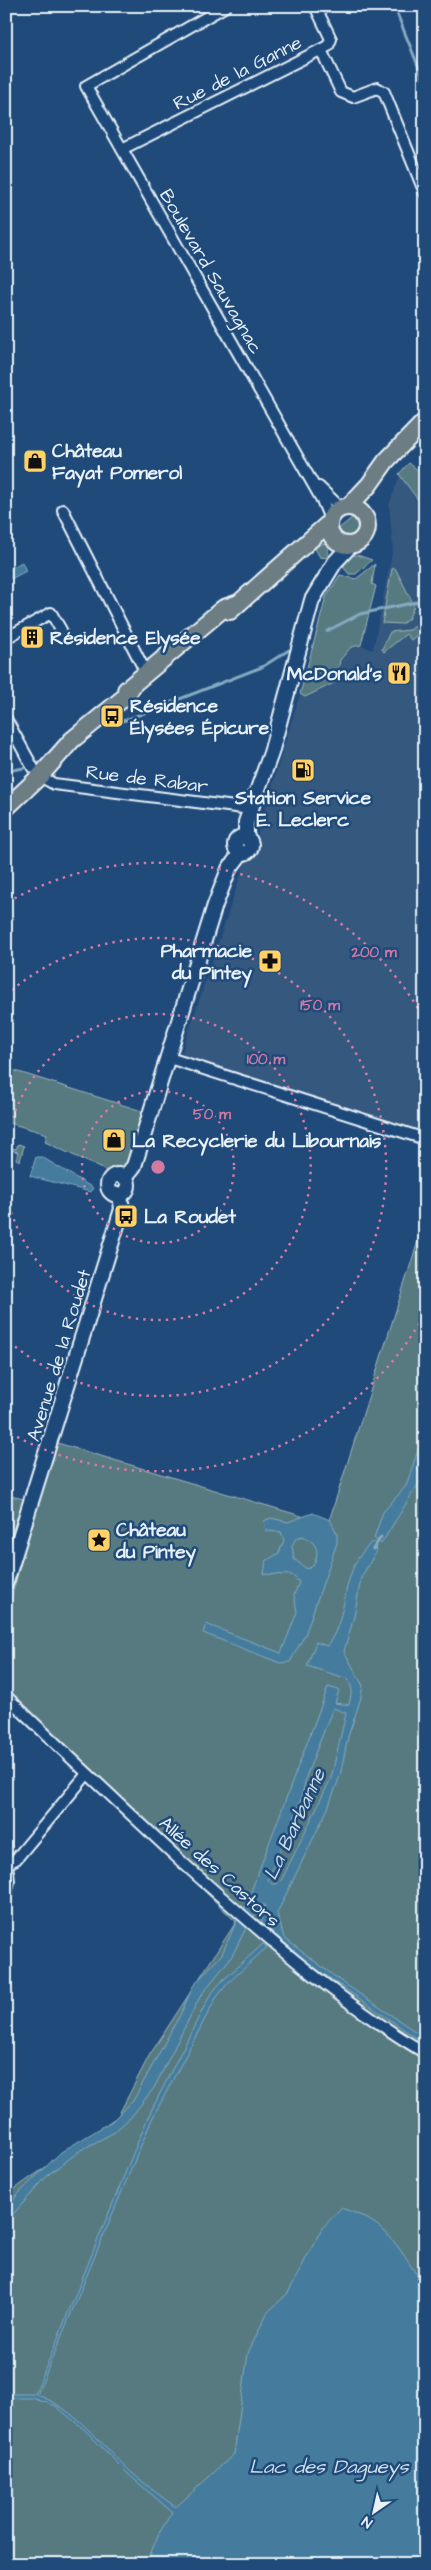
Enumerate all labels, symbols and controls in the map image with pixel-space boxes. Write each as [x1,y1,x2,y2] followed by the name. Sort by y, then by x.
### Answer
[169,29,307,117] street label: Rue de la Ganne
[152,184,269,360] street label: Boulevard Sauvagnac
[52,438,182,488] place label: Château Fayat Pomerol
[22,448,48,474] shop icon: Château Fayat Pomerol
[19,624,45,650] building icon: Résidence Elysée
[50,625,201,653] place label: Résidence Elysée
[386,660,412,686] restaurant icon: McDonald's
[287,661,382,688] place label: McDonald's
[130,693,270,743] place label: Résidence Élysées Épicure
[99,703,125,729] bus stop icon: Résidence Élysées Épicure
[290,757,316,783] fuel station icon: Station Service E. Leclerc
[84,759,210,800] street label: Rue de Rabar
[234,785,372,834] place label: Station Service E. Leclerc
[161,938,253,988] place label: Pharmacie du Pintey
[350,942,397,963] text: 200 m
[257,948,283,974] pharmacy icon: Pharmacie du Pintey
[300,995,340,1016] text: 150 m
[247,1049,286,1070] text: 100 m
[193,1104,231,1125] text: 50 m
[101,1127,127,1153] shop icon: La Recyclerie du Libournais
[132,1128,382,1156] place label: La Recyclerie du Libournais
[149,1158,167,1176] centre of rings
[113,1203,139,1229] bus stop icon: La Roudet
[144,1204,236,1231] place label: La Roudet
[20,1266,99,1445] street label: Avenue de la Roudet
[115,1517,196,1567] place label: Château du Pintey
[86,1527,112,1553] place icon: Château du Pintey
[257,1763,333,1885] water label: La Barbanne
[153,1810,285,1934] street label: Allée des Castors
[249,2453,410,2482] water label: Lac des Dagueys
[348,2488,398,2538] north arrow
[358,2511,377,2533] text: N

